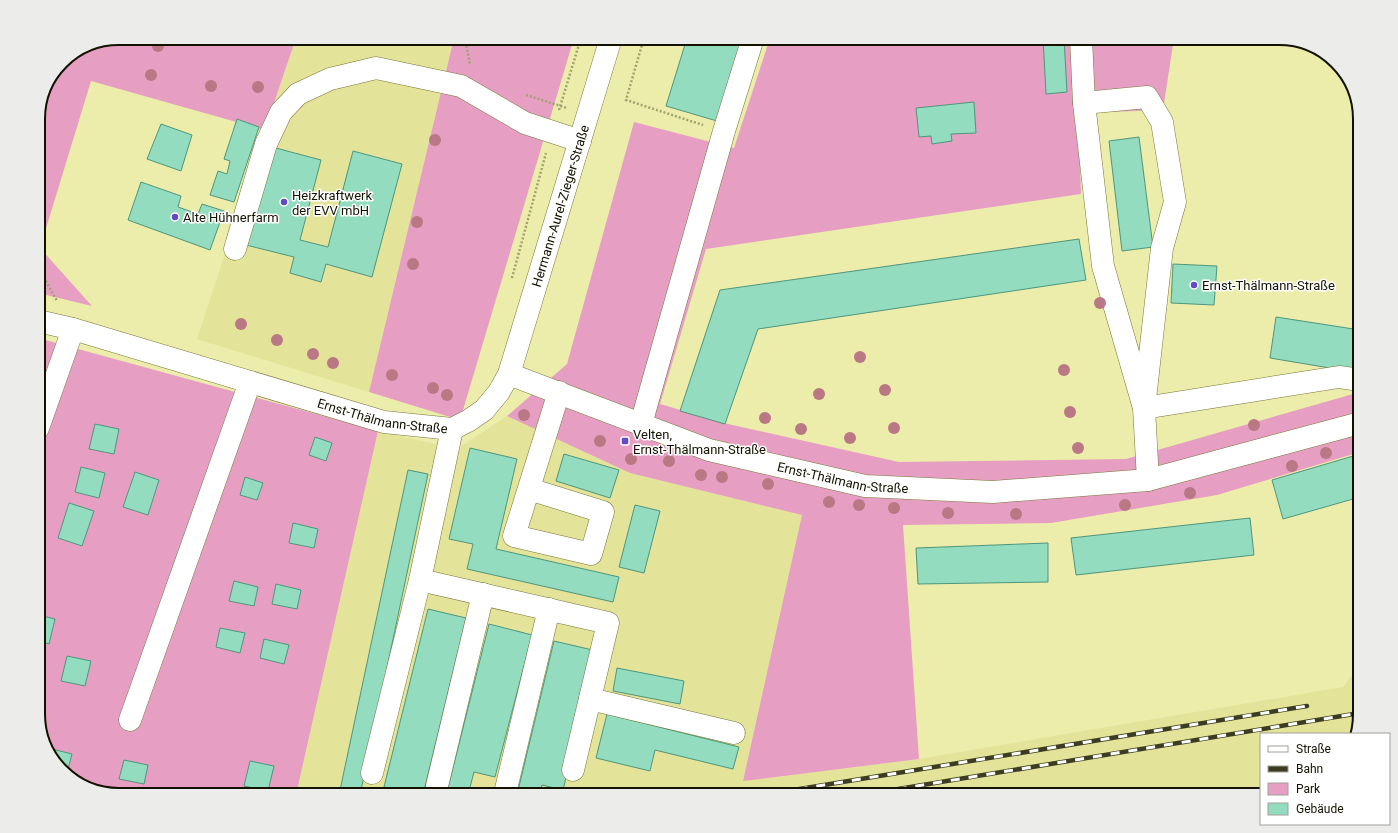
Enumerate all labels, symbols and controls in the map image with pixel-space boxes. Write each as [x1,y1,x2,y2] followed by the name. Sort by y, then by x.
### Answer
[528,123,592,289] street label: Hermann-Aurel-Zieger-Straße
[292,188,372,218] place label: Heizkraftwerk der EVV mbH
[279,197,289,207] marker: Heizkraftwerk der EVV mbH
[183,210,279,225] place label: Alte Hühnerfarm
[170,212,180,222] marker: Alte Hühnerfarm
[1202,278,1335,293] place label: Ernst-Thälmann-Straße
[1189,280,1199,290] marker: Ernst-Thälmann-Straße
[316,395,449,436] street label: Ernst-Thälmann-Straße
[633,427,766,457] place label: Velten, Ernst-Thälmann-Straße
[620,436,630,446] marker: Velten, Ernst-Thälmann-Straße
[776,459,909,496] street label: Ernst-Thälmann-Straße
[1260,733,1390,825] legend
[1296,742,1331,756] text: Straße
[1296,762,1323,776] text: Bahn
[1296,782,1321,796] text: Park
[1296,802,1344,816] text: Gebäude

